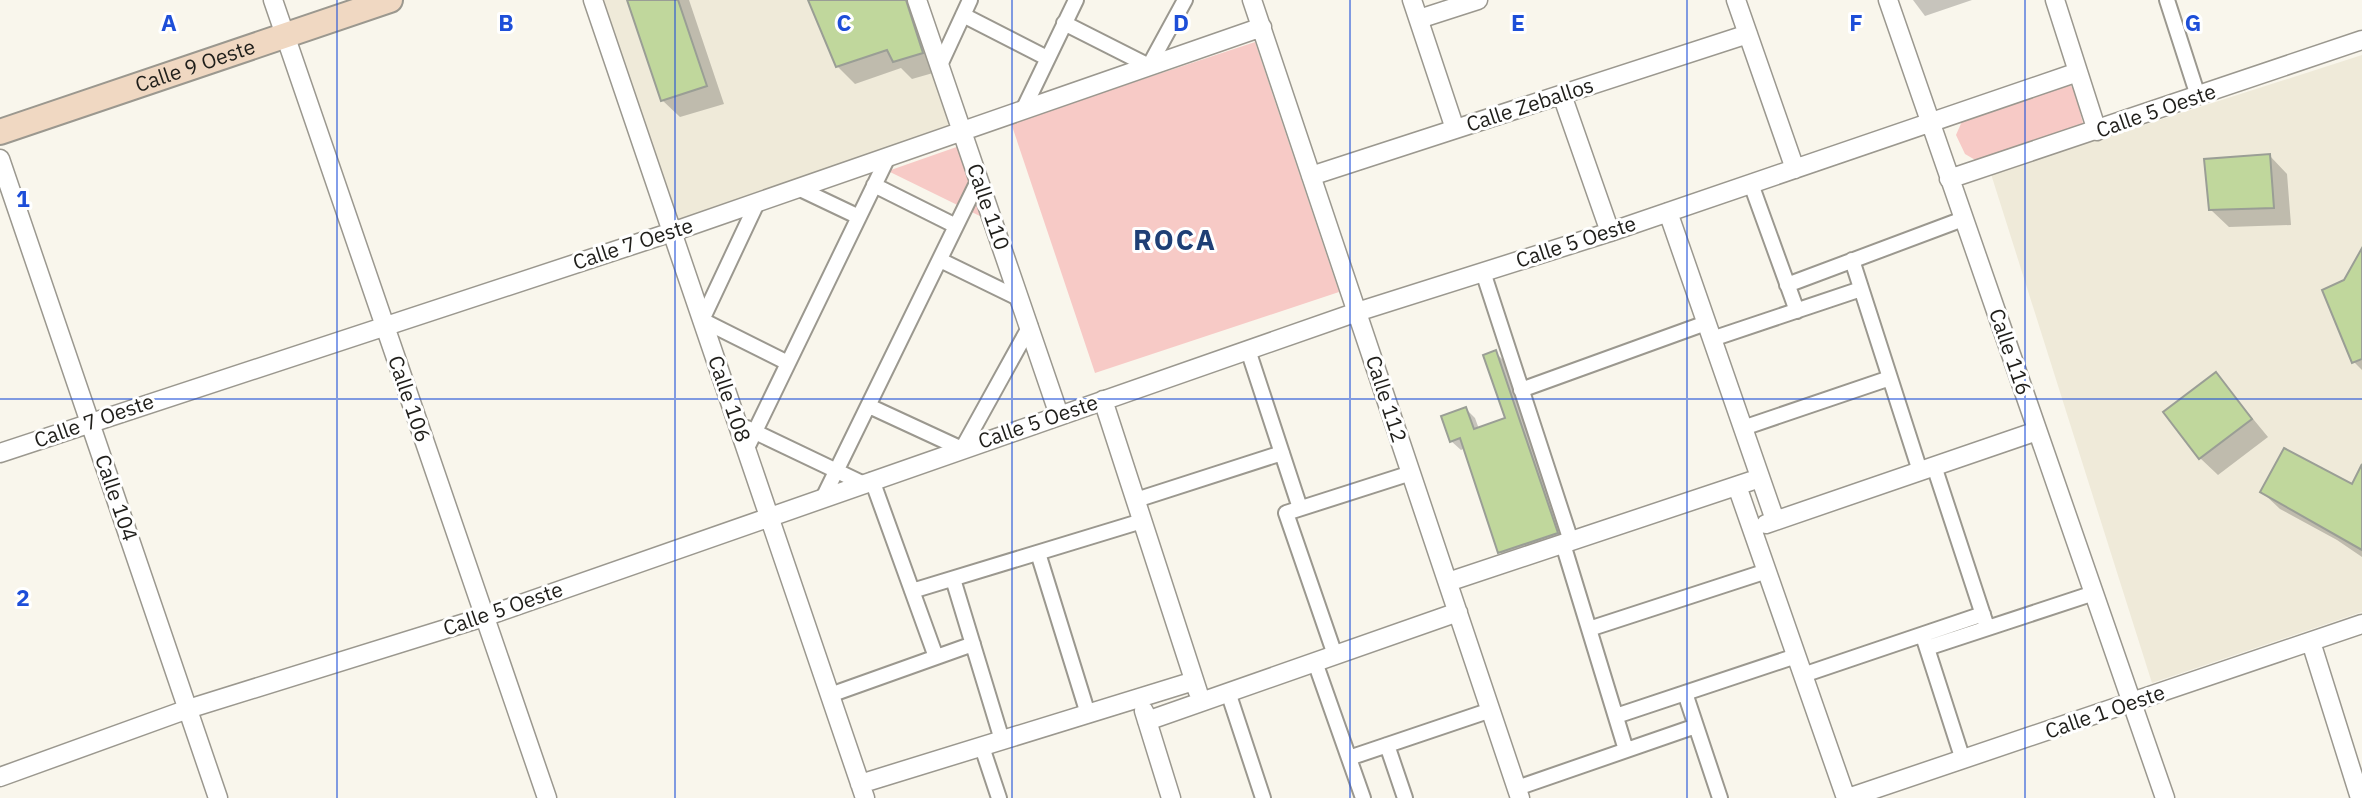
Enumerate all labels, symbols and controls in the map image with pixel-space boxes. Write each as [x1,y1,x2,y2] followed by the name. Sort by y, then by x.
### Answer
[161,7,177,37] text: A
[498,7,514,37] text: B
[837,7,852,37] text: C
[1173,7,1189,37] text: D
[1511,7,1525,37] text: E
[1849,7,1863,37] text: F
[2185,7,2201,37] text: G
[131,32,258,98] street label: Calle 9 Oeste
[1462,70,1597,138] street label: Calle Zeballos
[2092,76,2219,144] street label: Calle 5 Oeste
[961,160,1017,254] street label: Calle 110
[16,183,30,213] text: 1
[1512,208,1639,274] street label: Calle 5 Oeste
[569,210,696,276] street label: Calle 7 Oeste
[1133,221,1217,258] district label: ROCA
[1983,305,2039,399] street label: Calle 116
[382,352,438,446] street label: Calle 106
[702,352,758,446] street label: Calle 108
[1360,352,1414,446] street label: Calle 112
[30,386,157,454] street label: Calle 7 Oeste
[974,387,1101,455] street label: Calle 5 Oeste
[89,451,145,545] street label: Calle 104
[439,574,566,642] street label: Calle 5 Oeste
[16,582,30,612] text: 2
[2041,677,2168,745] street label: Calle 1 Oeste

